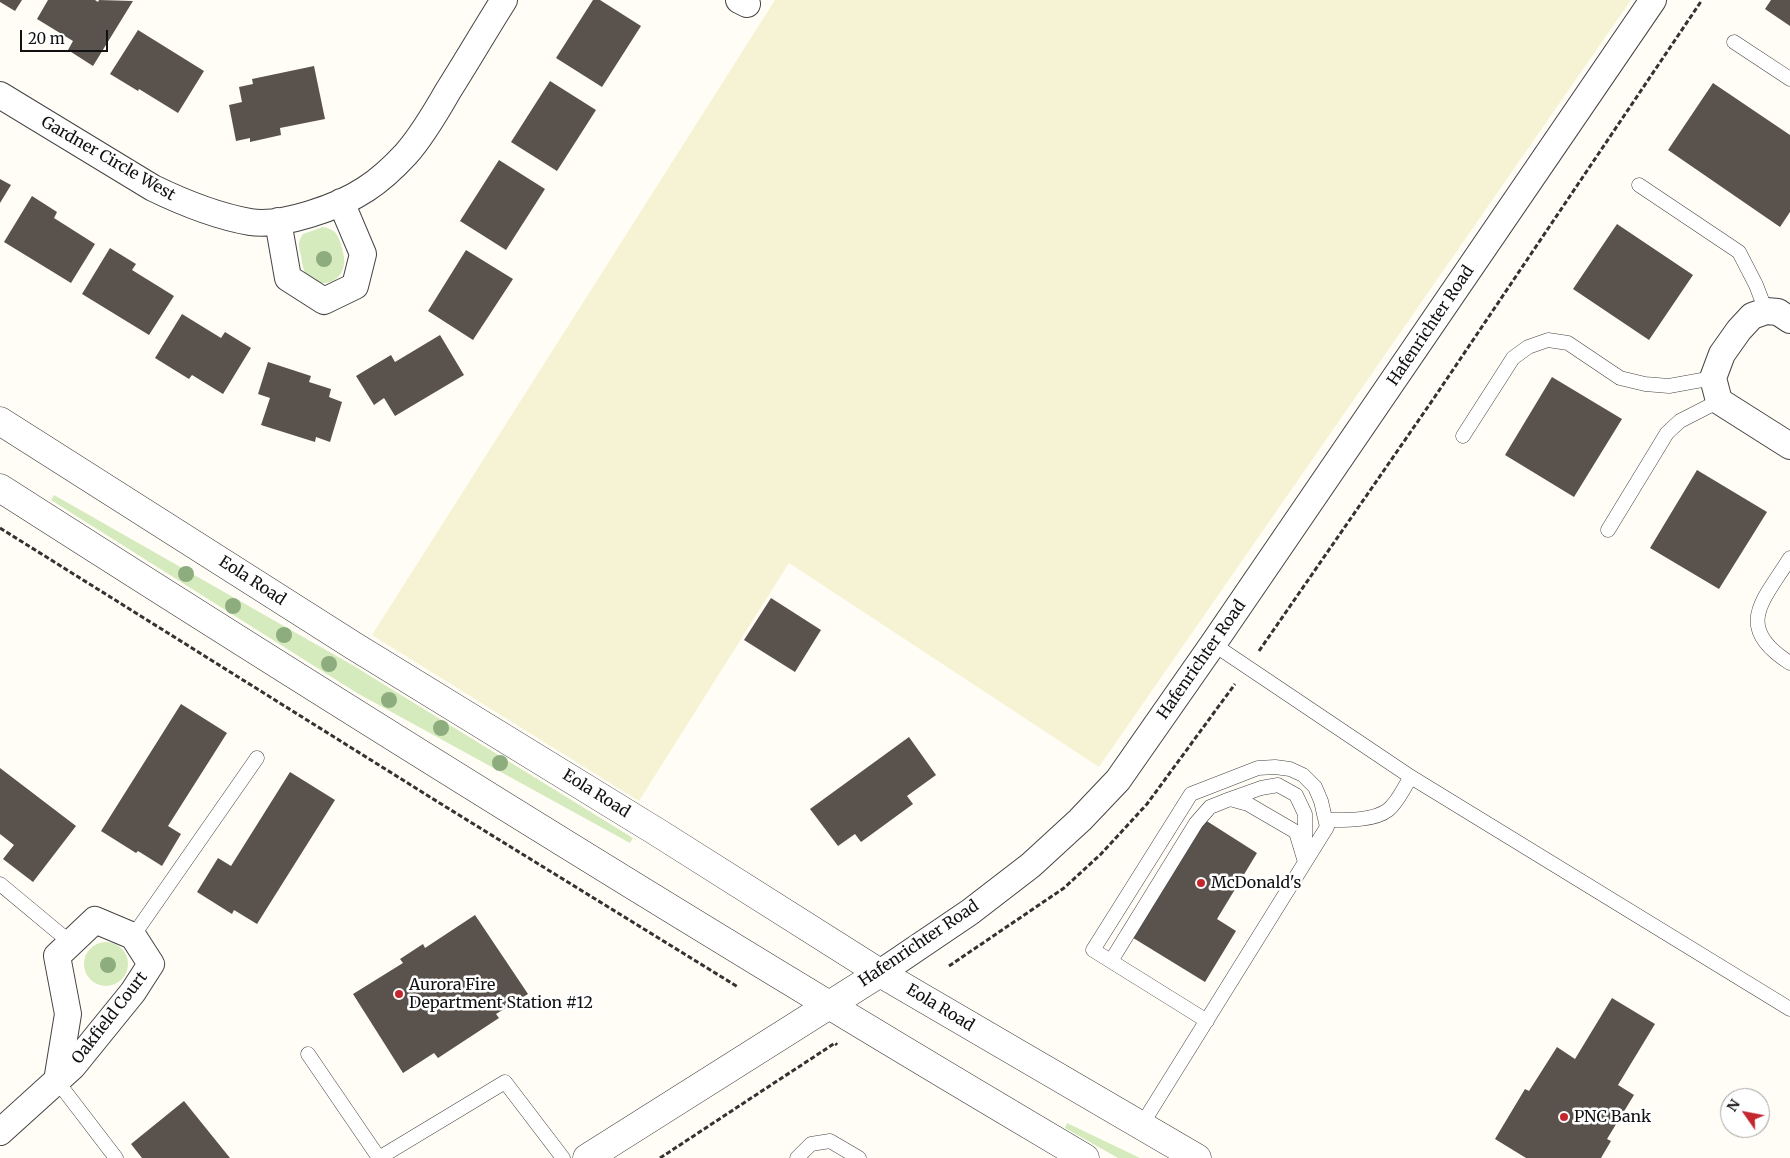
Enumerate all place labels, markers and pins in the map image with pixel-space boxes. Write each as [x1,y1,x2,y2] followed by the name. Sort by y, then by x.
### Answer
[1211,873,1301,893] place label: McDonald's
[1195,877,1207,889] marker: McDonald's
[409,975,593,1013] place label: Aurora Fire Department Station #12
[393,988,405,1000] marker: Aurora Fire Department Station #12
[1574,1107,1651,1127] place label: PNC Bank
[1558,1111,1570,1123] marker: PNC Bank

